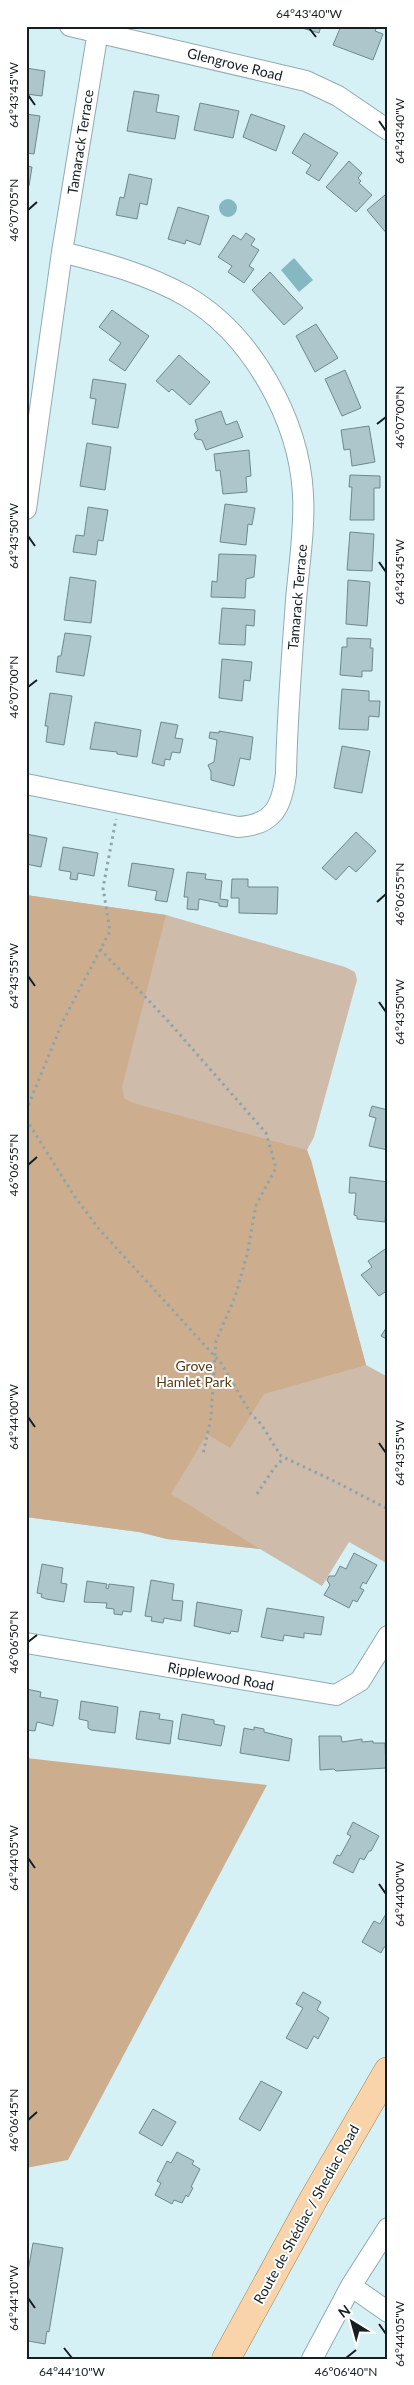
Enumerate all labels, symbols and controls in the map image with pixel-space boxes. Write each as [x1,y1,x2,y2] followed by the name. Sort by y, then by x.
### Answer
[276,6,343,21] text: 64°43'40"W
[186,44,284,84] street label: Glengrove Road
[6,61,21,128] text: 64°43'45"W
[63,88,97,196] street label: Tamarack Terrace
[392,97,407,164] text: 64°43'40"W
[6,179,21,241] text: 46°07'05"N
[392,386,407,448] text: 46°07'00"N
[6,502,21,569] text: 64°43'50"W
[392,538,407,605] text: 64°43'45"W
[284,543,310,651] street label: Tamarack Terrace
[6,656,21,718] text: 46°07'00"N
[392,863,407,925] text: 46°06'55"N
[6,942,21,1009] text: 64°43'55"W
[392,978,407,1045] text: 64°43'50"W
[6,1134,21,1196] text: 46°06'55"N
[156,1357,233,1390] park label: Grove Hamlet Park
[6,1383,21,1450] text: 64°44'00"W
[392,1419,407,1486] text: 64°43'55"W
[6,1611,21,1673] text: 46°06'50"N
[167,1658,275,1694] street label: Ripplewood Road
[6,1824,21,1891] text: 64°44'05"W
[392,1860,407,1927] text: 64°44'00"W
[6,2089,21,2151] text: 46°06'45"N
[250,2122,362,2306] street label: Route de Shédiac / Shediac Road
[6,2264,21,2331] text: 64°44'10"W
[326,2298,376,2348] north arrow
[392,2300,407,2367] text: 64°44'05"W
[334,2301,353,2321] text: N
[39,2364,106,2379] text: 64°44'10"W
[315,2364,377,2379] text: 46°06'40"N

